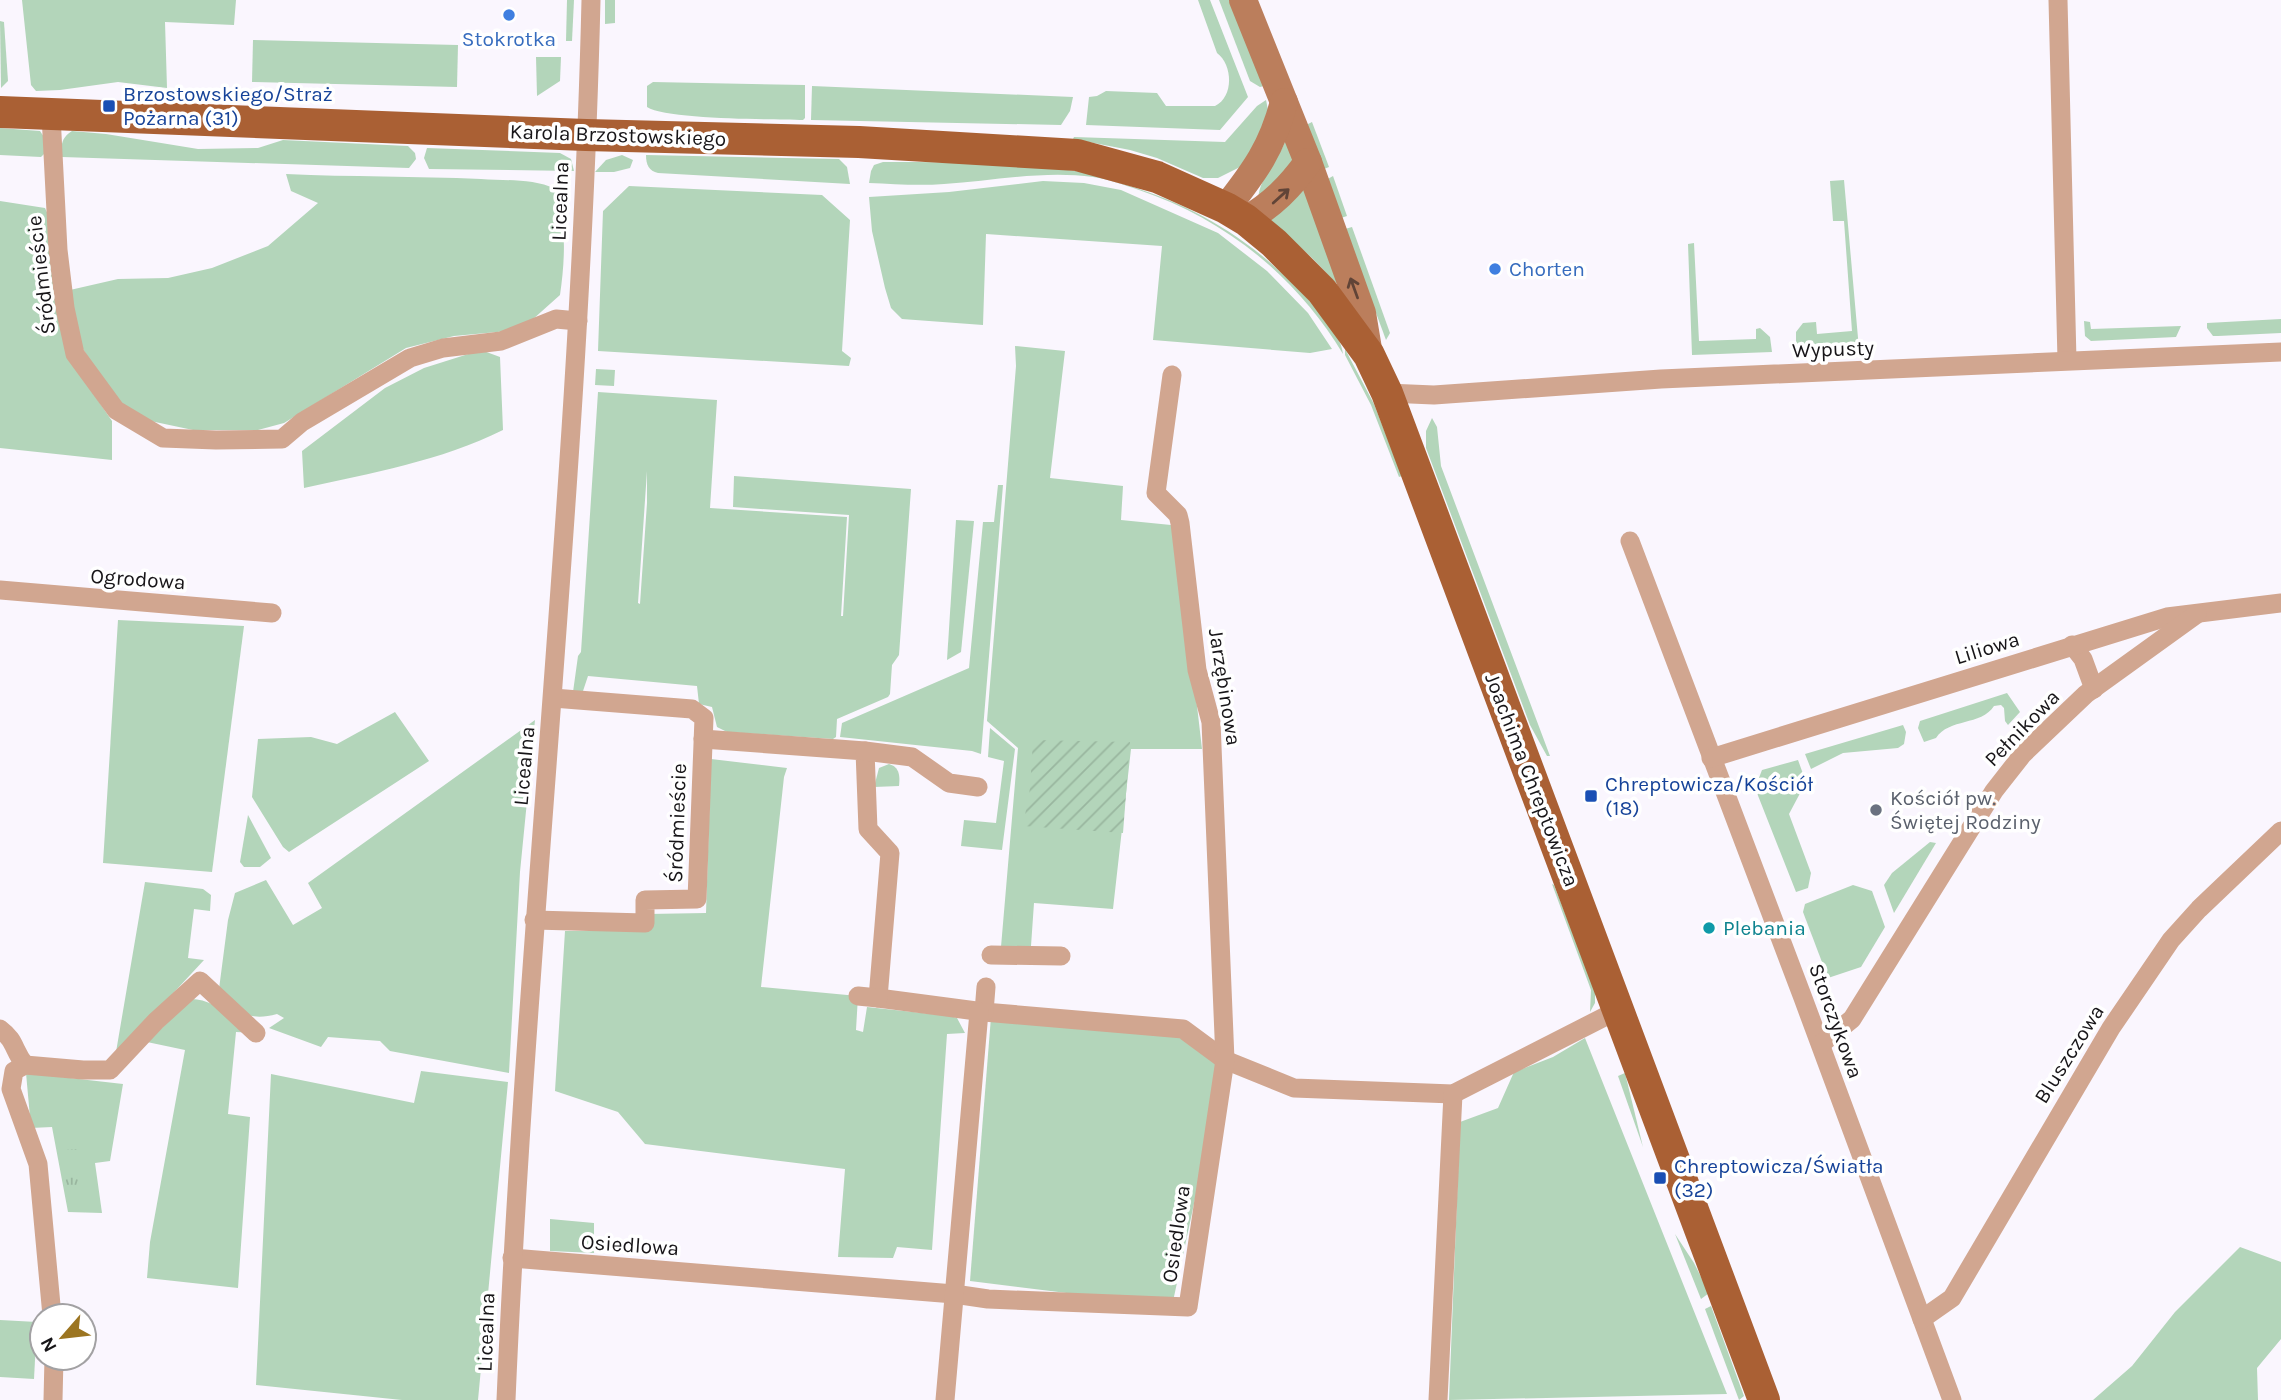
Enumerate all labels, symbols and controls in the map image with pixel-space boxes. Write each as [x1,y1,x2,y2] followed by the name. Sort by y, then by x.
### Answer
[501,7,517,23] marker: Stokrotka
[462,27,556,51] place label: Stokrotka
[123,82,333,130] place label: Brzostowskiego/Straż Pożarna (31)
[101,98,117,114] marker: Brzostowskiego/Straż Pożarna (31)
[509,119,727,151] street label: Karola Brzostowskiego
[547,161,573,241] street label: Licealna
[1272,187,1289,204] one-way arrow
[22,214,60,336] street label: Śródmieście
[1509,257,1585,281] place label: Chorten
[1487,261,1503,277] marker: Chorten
[1346,278,1359,300] one-way arrow
[1791,336,1875,362] street label: Wypusty
[90,564,186,594] street label: Ogrodowa
[1204,627,1246,747] street label: Jarzębinowa
[1952,627,2022,669] street label: Liliowa
[1480,670,1584,890] street label: Joachima Chreptowicza
[1980,685,2064,771] street label: Pełnikowa
[509,725,539,807] street label: Licealna
[663,763,691,883] street label: Śródmieście
[1605,772,1813,820] place label: Chreptowicza/Kościół (18)
[1890,786,2041,834] place label: Kościół pw. Świętej Rodziny
[1583,788,1599,804] marker: Chreptowicza/Kościół (18)
[1868,802,1884,818] marker: Kościół pw. Świętej Rodziny
[1723,916,1806,940] place label: Plebania
[1701,920,1717,936] marker: Plebania
[1804,960,1868,1082] street label: Storczykowa
[2029,1000,2109,1108] street label: Bluszczowa
[1674,1154,1884,1202] place label: Chreptowicza/Światła (32)
[1652,1170,1668,1186] marker: Chreptowicza/Światła (32)
[1157,1184,1195,1284] street label: Osiedlowa
[580,1230,680,1260] street label: Osiedlowa
[473,1292,499,1372] street label: Licealna
[28,1302,98,1372] north arrow
[36,1333,62,1356] text: N

